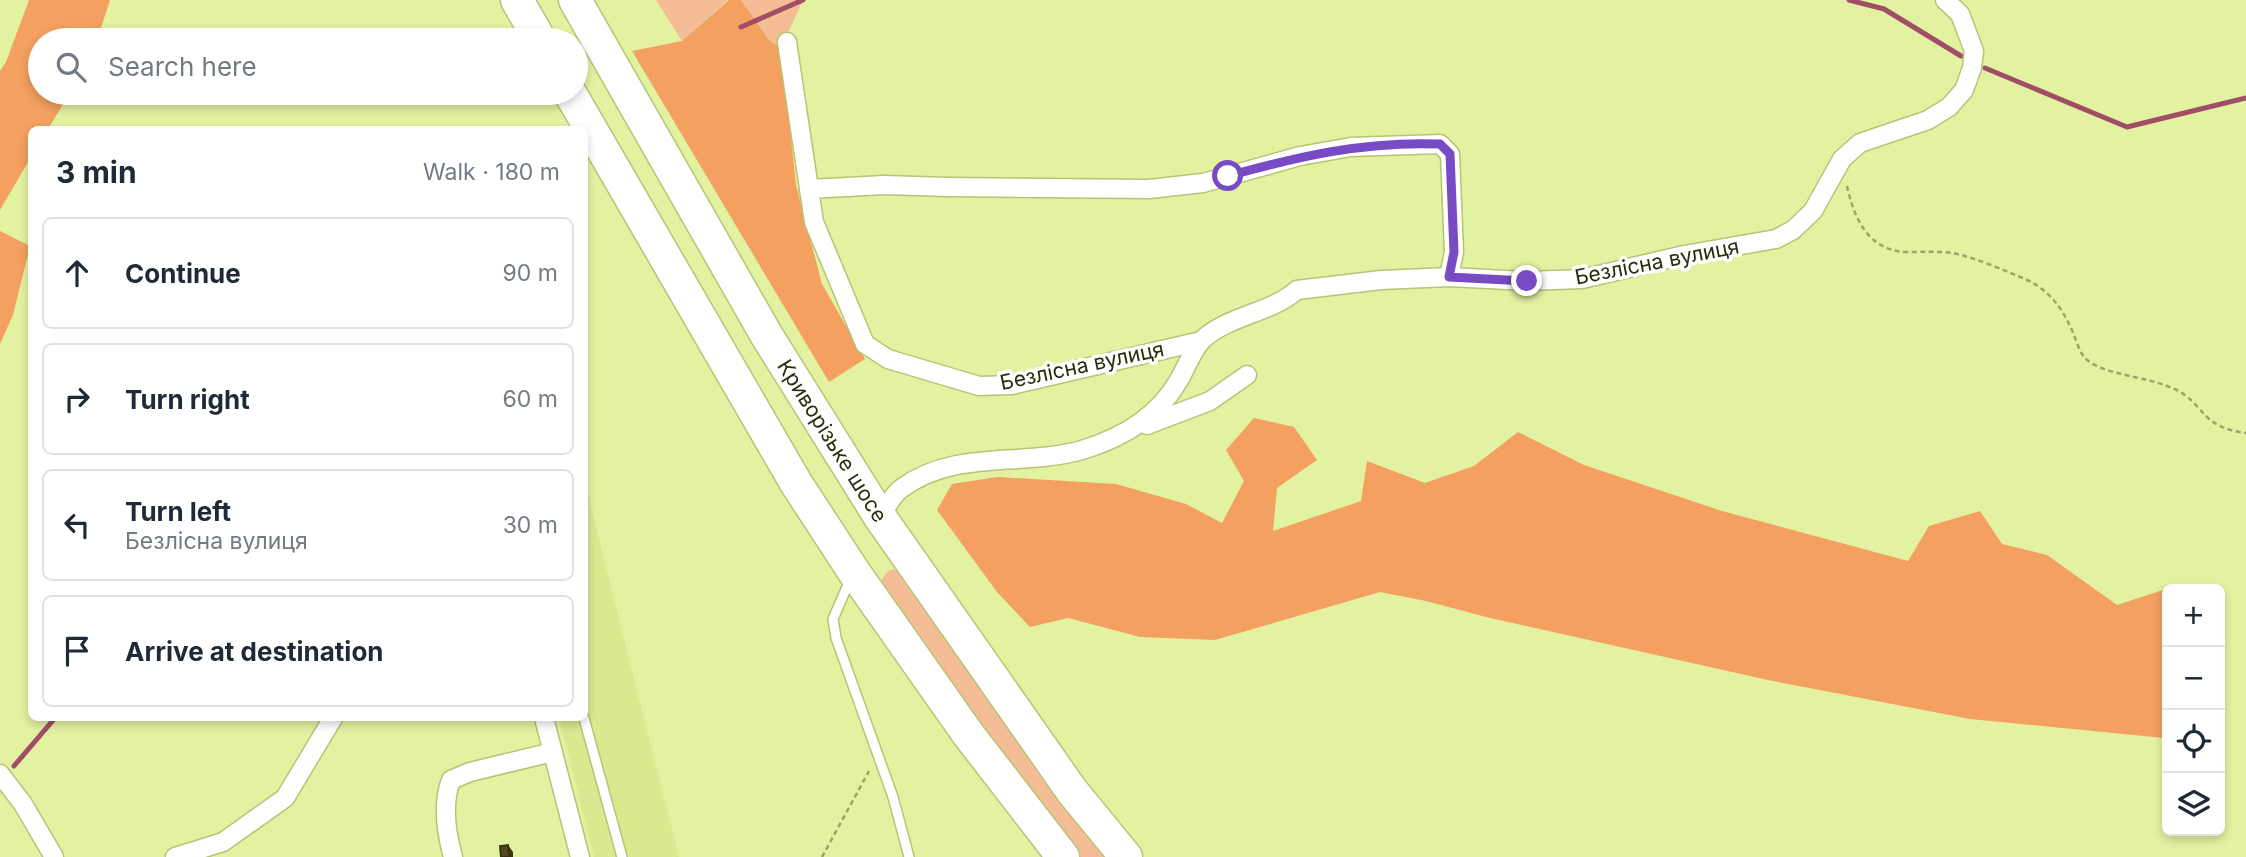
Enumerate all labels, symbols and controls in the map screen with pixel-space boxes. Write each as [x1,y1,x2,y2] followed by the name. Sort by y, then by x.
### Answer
[28,28,588,105] search box
[52,48,90,86] icon: search
[108,51,257,82] text: Search here
[56,154,137,190] text: 3 min
[423,158,560,186] text: Walk · 180 m
[1212,160,1243,191] route start
[1573,233,1741,290] street label: Безлісна вулиця
[58,254,96,292] icon: ahead
[125,258,241,289] text: Continue
[503,259,558,287] text: 90 m
[1511,265,1542,296] route end
[998,336,1166,395] street label: Безлісна вулиця
[772,355,893,527] street label: Криворізьке шосе
[58,380,96,418] icon: right
[125,384,250,415] text: Turn right
[503,385,558,413] text: 60 m
[125,496,231,527] text: Turn left
[58,506,96,544] icon: left
[503,511,558,539] text: 30 m
[125,527,308,555] text: Безлісна вулиця
[2162,584,2225,836] map controls
[2162,584,2225,647] button: +
[58,632,96,670] icon: arrive
[125,636,384,667] text: Arrive at destination
[2162,647,2225,710] button: −
[2162,710,2225,773] button: locate
[2162,773,2225,836] button: layers

